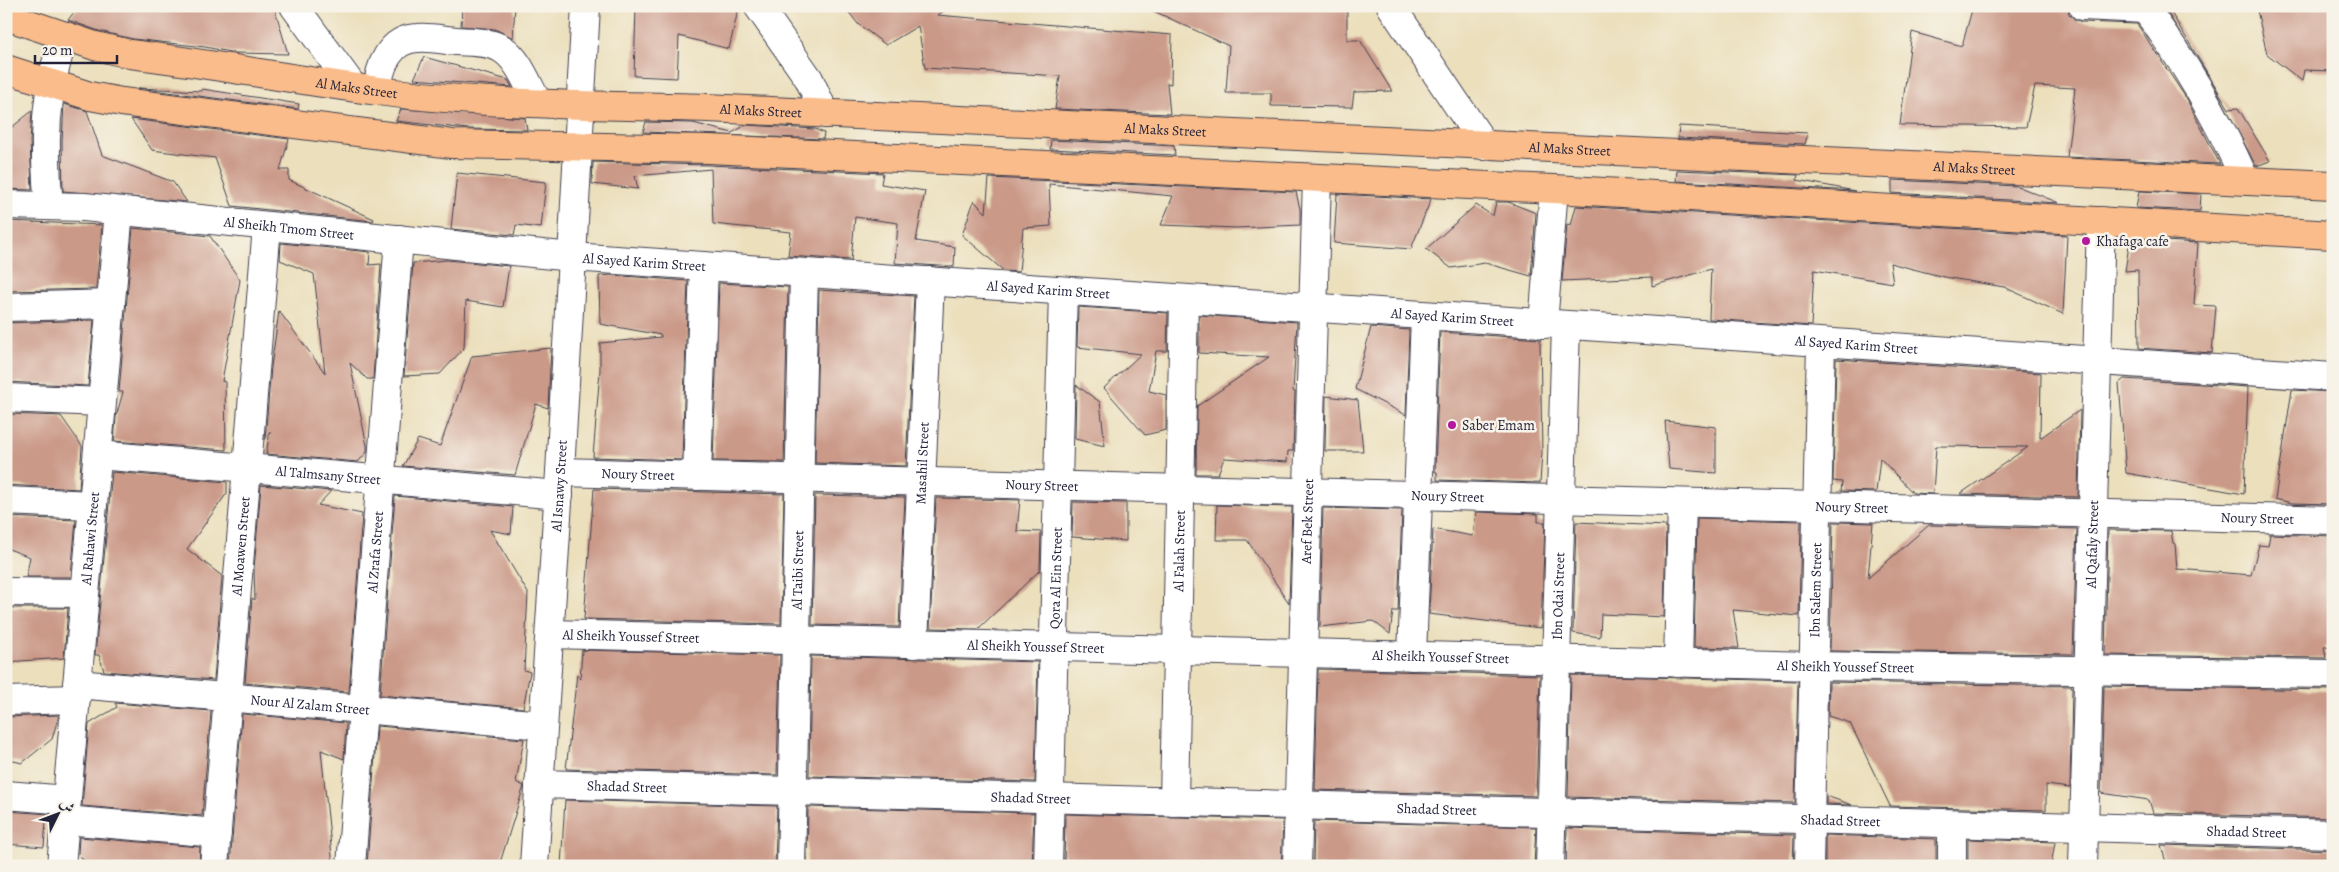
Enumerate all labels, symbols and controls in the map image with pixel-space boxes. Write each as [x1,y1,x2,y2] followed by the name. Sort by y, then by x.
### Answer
[35,32,118,64] scale bar
[42,40,73,60] text: 20 m
[314,72,399,103] street label: Al Maks Street
[718,99,803,122] street label: Al Maks Street
[1123,118,1207,141] street label: Al Maks Street
[1527,137,1612,160] street label: Al Maks Street
[1932,157,2016,179] street label: Al Maks Street
[222,212,355,244] street label: Al Sheikh Tmom Street
[2096,232,2169,251] place label: Khafaga cafe
[2080,235,2092,247] marker: Khafaga cafe
[581,248,707,276] street label: Al Sayed Karim Street
[985,276,1111,303] street label: Al Sayed Karim Street
[1389,303,1515,331] street label: Al Sayed Karim Street
[1793,331,1919,358] street label: Al Sayed Karim Street
[1462,416,1535,435] place label: Saber Emam
[1446,419,1458,431] marker: Saber Emam
[911,421,933,505] street label: Masahil Street
[547,439,571,533] street label: Al Isnawy Street
[274,461,382,489] street label: Al Talmsany Street
[601,464,675,485] street label: Noury Street
[1005,475,1079,496] street label: Noury Street
[1296,478,1318,565] street label: Aref Bek Street
[1411,486,1485,507] street label: Noury Street
[76,490,104,587] street label: Al Rahawi Street
[227,495,254,598] street label: Al Moawen Street
[1815,496,1889,517] street label: Noury Street
[2081,499,2103,590] street label: Al Qafaly Street
[2220,507,2295,528] street label: Noury Street
[362,510,388,595] street label: Al Zrafa Street
[1169,510,1189,593] street label: Al Falah Street
[1045,526,1066,629] street label: Qora Al Ein Street
[787,530,808,611] street label: Al Taibi Street
[1805,542,1826,638] street label: Ibn Salem Street
[1547,552,1569,640] street label: Ibn Odai Street
[561,625,700,647] street label: Al Sheikh Youssef Street
[966,635,1105,658] street label: Al Sheikh Youssef Street
[1371,645,1510,668] street label: Al Sheikh Youssef Street
[1776,656,1915,677] street label: Al Sheikh Youssef Street
[250,690,371,719] street label: Nour Al Zalam Street
[587,776,668,797] street label: Shadad Street
[990,787,1072,808] street label: Shadad Street
[32,790,82,840] north arrow
[56,794,79,817] text: ش
[1396,798,1477,820] street label: Shadad Street
[1800,810,1881,831] street label: Shadad Street
[2206,821,2287,842] street label: Shadad Street

